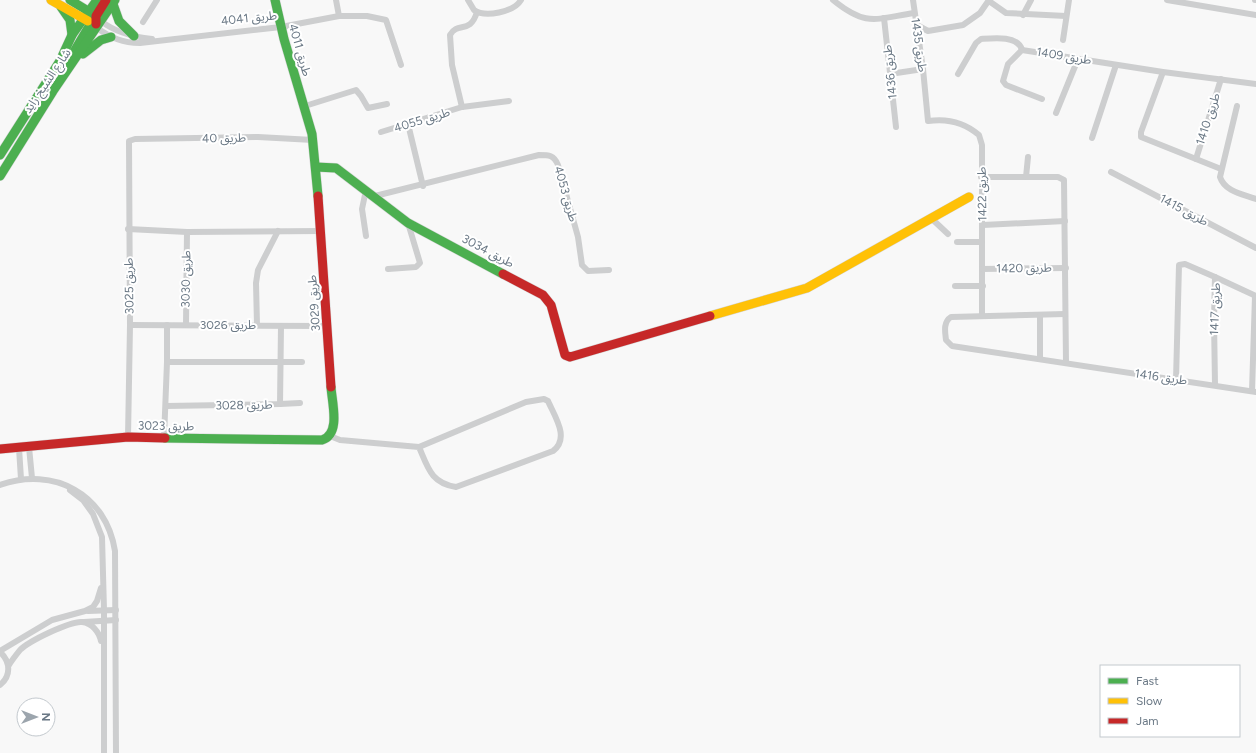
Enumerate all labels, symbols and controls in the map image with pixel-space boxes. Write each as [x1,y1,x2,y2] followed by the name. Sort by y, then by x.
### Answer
[220,8,278,29] street label: طريق 4041
[907,17,930,73] street label: طريق 1435
[285,22,314,78] street label: طريق 4011
[880,44,901,100] street label: طريق 1436
[1035,45,1093,68] street label: طريق 1409
[20,46,75,117] street label: شارع الشيخ زايد
[1193,91,1224,147] street label: طريق 1410
[392,105,452,136] street label: طريق 4055
[202,131,246,146] street label: طريق 40
[550,165,581,224] street label: طريق 4053
[975,167,990,221] street label: طريق 1422
[1157,191,1211,230] street label: طريق 1415
[459,231,516,271] street label: طريق 3034
[179,250,194,308] street label: طريق 3030
[122,258,137,314] street label: طريق 3025
[996,261,1052,276] street label: طريق 1420
[305,274,324,332] street label: طريق 3029
[1207,282,1224,336] street label: طريق 1417
[200,318,256,333] street label: طريق 3026
[1134,366,1188,389] street label: طريق 1416
[215,398,273,413] street label: طريق 3028
[138,419,194,434] street label: طريق 3023
[1100,665,1240,737] legend
[1136,674,1159,688] text: Fast
[1136,694,1163,708] text: Slow
[16,697,56,737] north arrow
[39,713,52,721] text: N
[1136,714,1159,728] text: Jam

